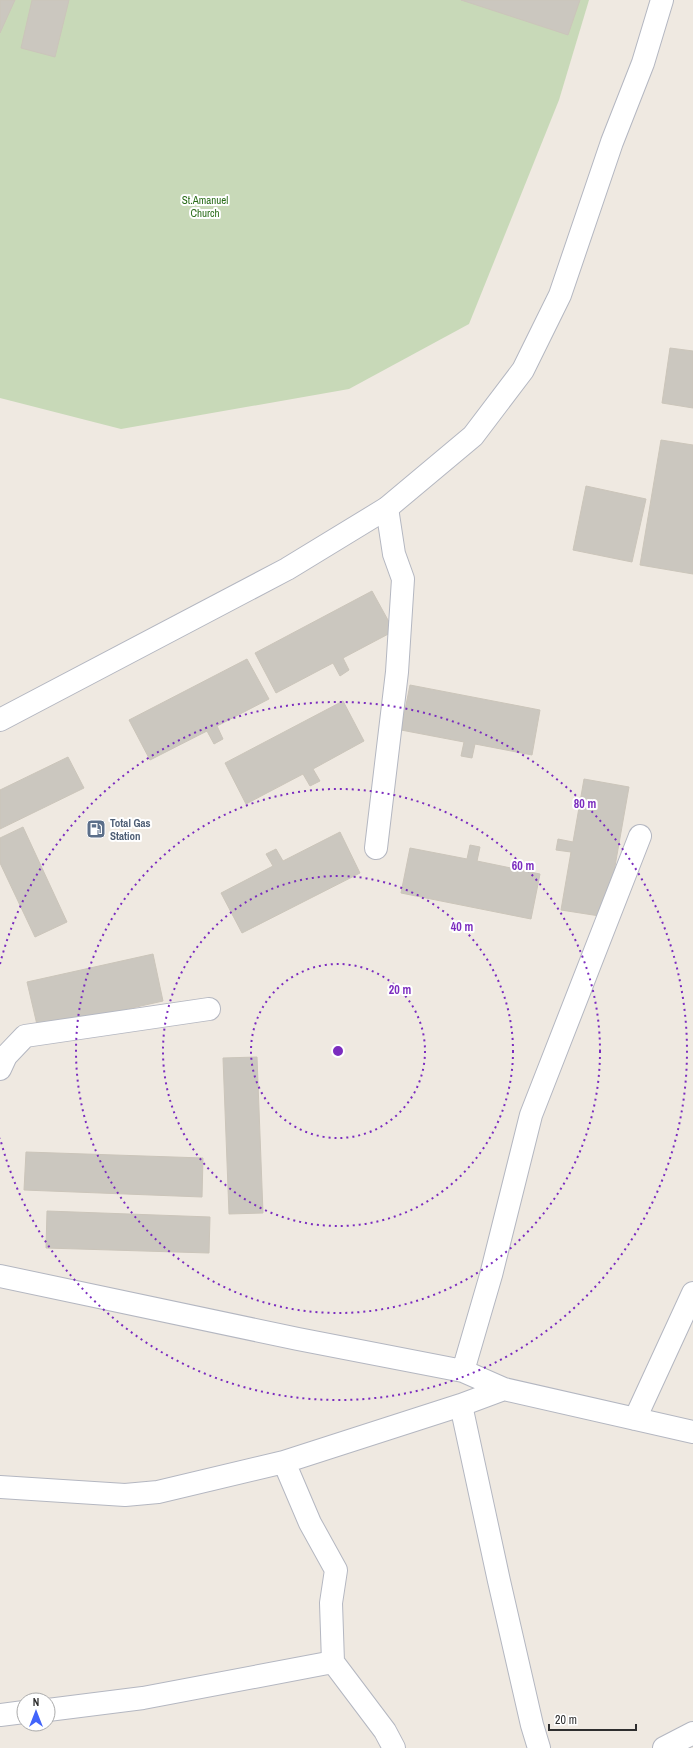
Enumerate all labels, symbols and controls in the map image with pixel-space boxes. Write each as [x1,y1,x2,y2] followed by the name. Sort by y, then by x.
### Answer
[182,193,228,220] park label: St.Amanuel Church
[574,796,596,812] text: 80 m
[110,816,150,843] place label: Total Gas Station
[85,818,107,840] fuel station icon: Total Gas Station
[512,858,534,874] text: 60 m
[451,919,473,935] text: 40 m
[389,982,411,998] text: 20 m
[331,1044,345,1058] centre of rings
[16,1692,56,1732] north arrow
[33,1695,39,1709] text: N
[549,1706,636,1732] scale bar
[555,1712,577,1728] text: 20 m

